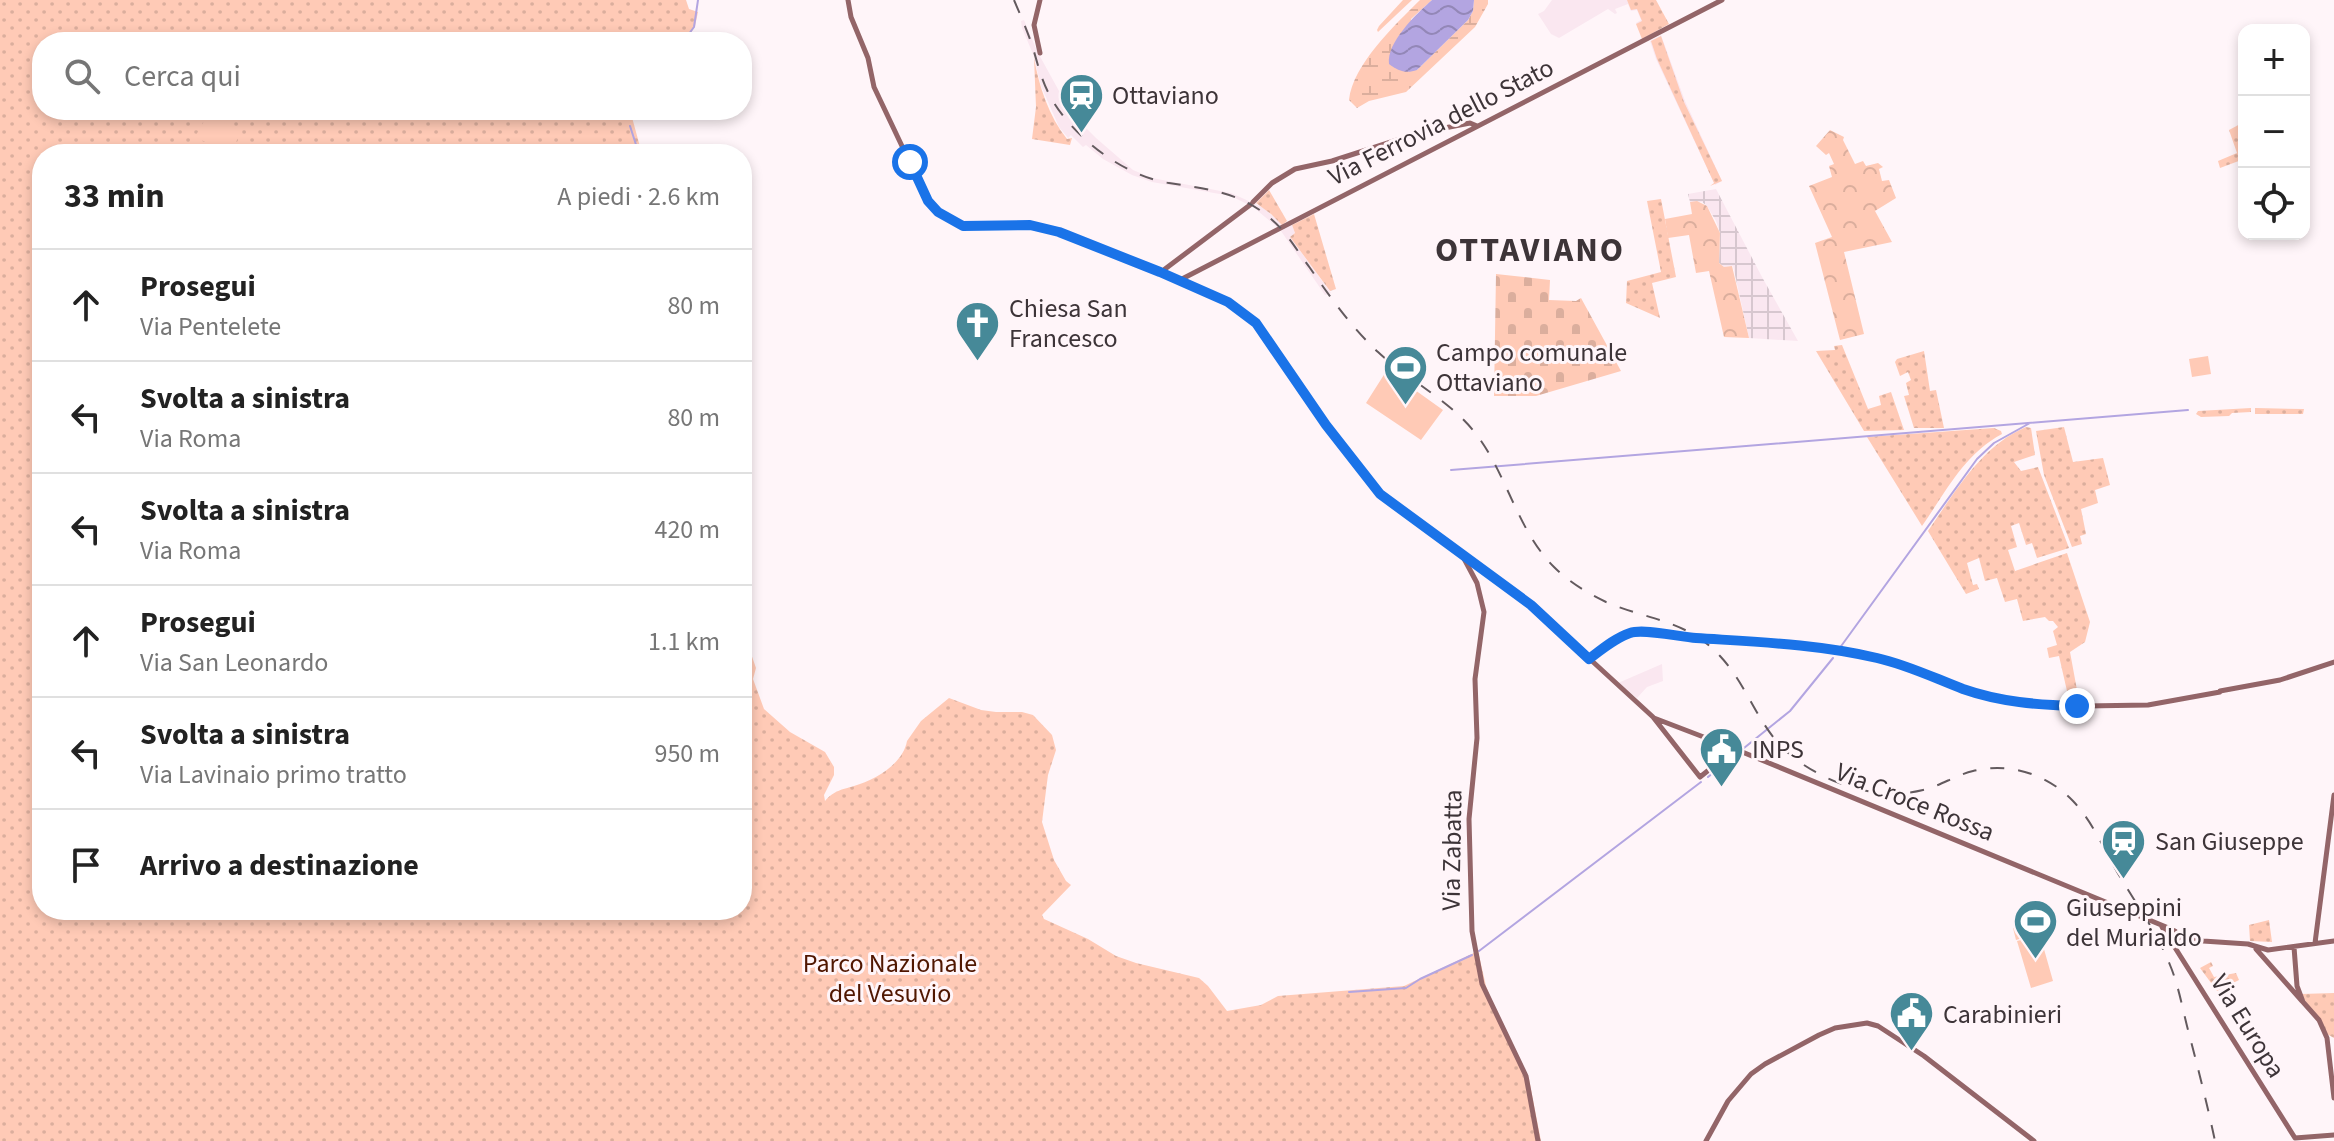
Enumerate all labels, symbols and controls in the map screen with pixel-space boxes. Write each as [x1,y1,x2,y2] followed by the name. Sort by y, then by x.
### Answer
[2238,24,2310,240] map controls
[2238,24,2310,96] button: +
[32,32,752,120] search box
[1322,49,1560,195] street label: Via Ferrovia dello Stato
[60,54,104,98] icon: search
[124,55,241,98] text: Cerca qui
[1057,71,1105,134] station icon: Ottaviano
[1112,77,1219,114] place label: Ottaviano
[2238,96,2310,168] button: −
[892,144,928,180] route start
[2238,168,2310,240] button: locate
[64,172,165,221] text: 33 min
[557,178,720,215] text: A piedi · 2.6 km
[1435,226,1625,275] district label: OTTAVIANO
[140,265,256,308] text: Prosegui
[64,283,108,327] icon: ahead
[667,287,720,324] text: 80 m
[1009,290,1128,357] place label: Chiesa San Francesco
[954,299,1002,362] church icon: Chiesa San Francesco
[140,308,281,345] text: Via Pentelete
[1436,334,1627,401] place label: Campo comunale Ottaviano
[1381,343,1429,406] sports icon: Campo comunale Ottaviano
[140,377,350,420] text: Svolta a sinistra
[64,395,108,439] icon: left
[667,399,720,436] text: 80 m
[140,420,241,457] text: Via Roma
[140,489,350,532] text: Svolta a sinistra
[64,507,108,551] icon: left
[654,511,720,548] text: 420 m
[140,532,241,569] text: Via Roma
[140,601,256,644] text: Prosegui
[64,619,108,663] icon: ahead
[648,623,720,660] text: 1.1 km
[140,644,328,681] text: Via San Leonardo
[2059,688,2095,724] route end
[140,713,350,756] text: Svolta a sinistra
[1697,725,1745,788] public building icon: INPS
[64,731,108,775] icon: left
[1752,731,1804,768] place label: INPS
[654,735,720,772] text: 950 m
[1830,753,2000,851] street label: Via Croce Rossa
[140,756,407,793] text: Via Lavinaio primo tratto
[1432,789,1472,911] street label: Via Zabatta
[2100,817,2148,880] station icon: San Giuseppe
[2155,823,2304,860] place label: San Giuseppe
[64,843,108,887] icon: arrive
[140,844,419,887] text: Arrivo a destinazione
[2066,889,2202,956] place label: Giuseppini del Murialdo
[2011,898,2059,961] sports icon: Giuseppini del Murialdo
[803,945,977,1012] park label: Parco Nazionale del Vesuvio
[2202,967,2294,1085] street label: Via Europa
[1888,990,1936,1053] public building icon: Carabinieri
[1943,996,2062,1033] place label: Carabinieri

